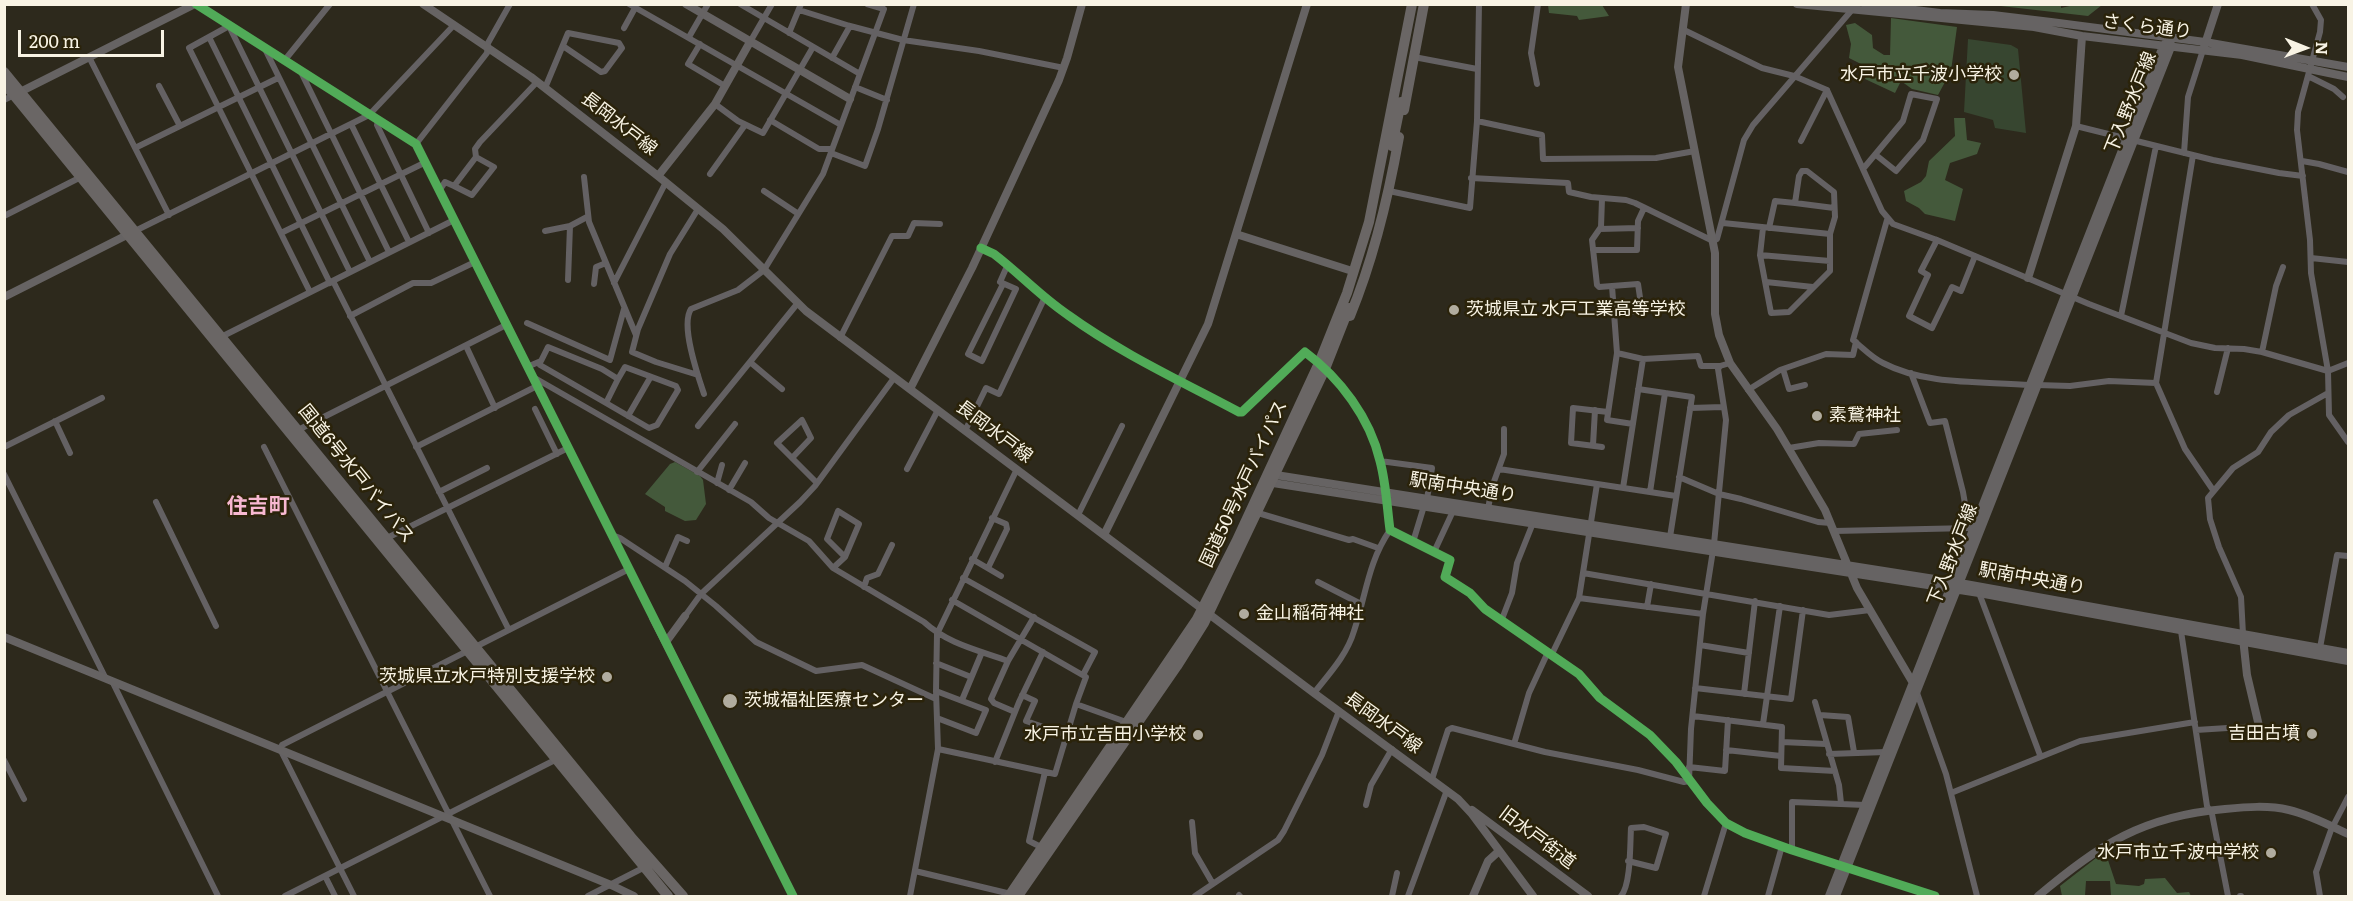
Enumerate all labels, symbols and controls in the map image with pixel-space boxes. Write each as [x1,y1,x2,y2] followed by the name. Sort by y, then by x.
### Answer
[2101,11,2193,43] street label: さくら通り
[21,18,166,56] scale bar
[2275,18,2335,78] north arrow
[29,27,80,54] text: 200 m
[2311,41,2335,55] text: N
[2101,49,2161,157] street label: 下入野水戸線
[1840,64,2002,86] place label: 水戸市立千波小学校
[2007,68,2021,82] marker: 水戸市立千波小学校
[577,88,661,160] street label: 長岡水戸線
[1466,299,1686,321] place label: 茨城県立 水戸工業高等学校
[1447,303,1461,317] marker: 茨城県立 水戸工業高等学校
[952,396,1036,468] street label: 長岡水戸線
[1196,397,1292,571] street label: 国道50号水戸バイパス
[294,400,418,548] street label: 国道6号水戸バイパス
[1829,405,1901,427] place label: 素鵞神社
[1810,409,1824,423] marker: 素鵞神社
[1408,469,1518,507] street label: 駅南中央通り
[227,494,289,520] district label: 住吉町
[1924,501,1982,609] street label: 下入野水戸線
[1977,559,2087,599] street label: 駅南中央通り
[1256,603,1364,625] place label: 金山稲荷神社
[1237,607,1251,621] marker: 金山稲荷神社
[379,666,595,688] place label: 茨城県立水戸特別支援学校
[600,670,614,684] marker: 茨城県立水戸特別支援学校
[1340,688,1426,758] street label: 長岡水戸線
[744,690,924,712] place label: 茨城福祉医療センター
[721,692,739,710] marker: 茨城福祉医療センター
[2228,723,2300,745] place label: 吉田古墳
[1024,724,1186,746] place label: 水戸市立吉田小学校
[2305,727,2319,741] marker: 吉田古墳
[1191,728,1205,742] marker: 水戸市立吉田小学校
[1495,802,1579,874] street label: 旧水戸街道
[2097,842,2259,864] place label: 水戸市立千波中学校
[2264,846,2278,860] marker: 水戸市立千波中学校

